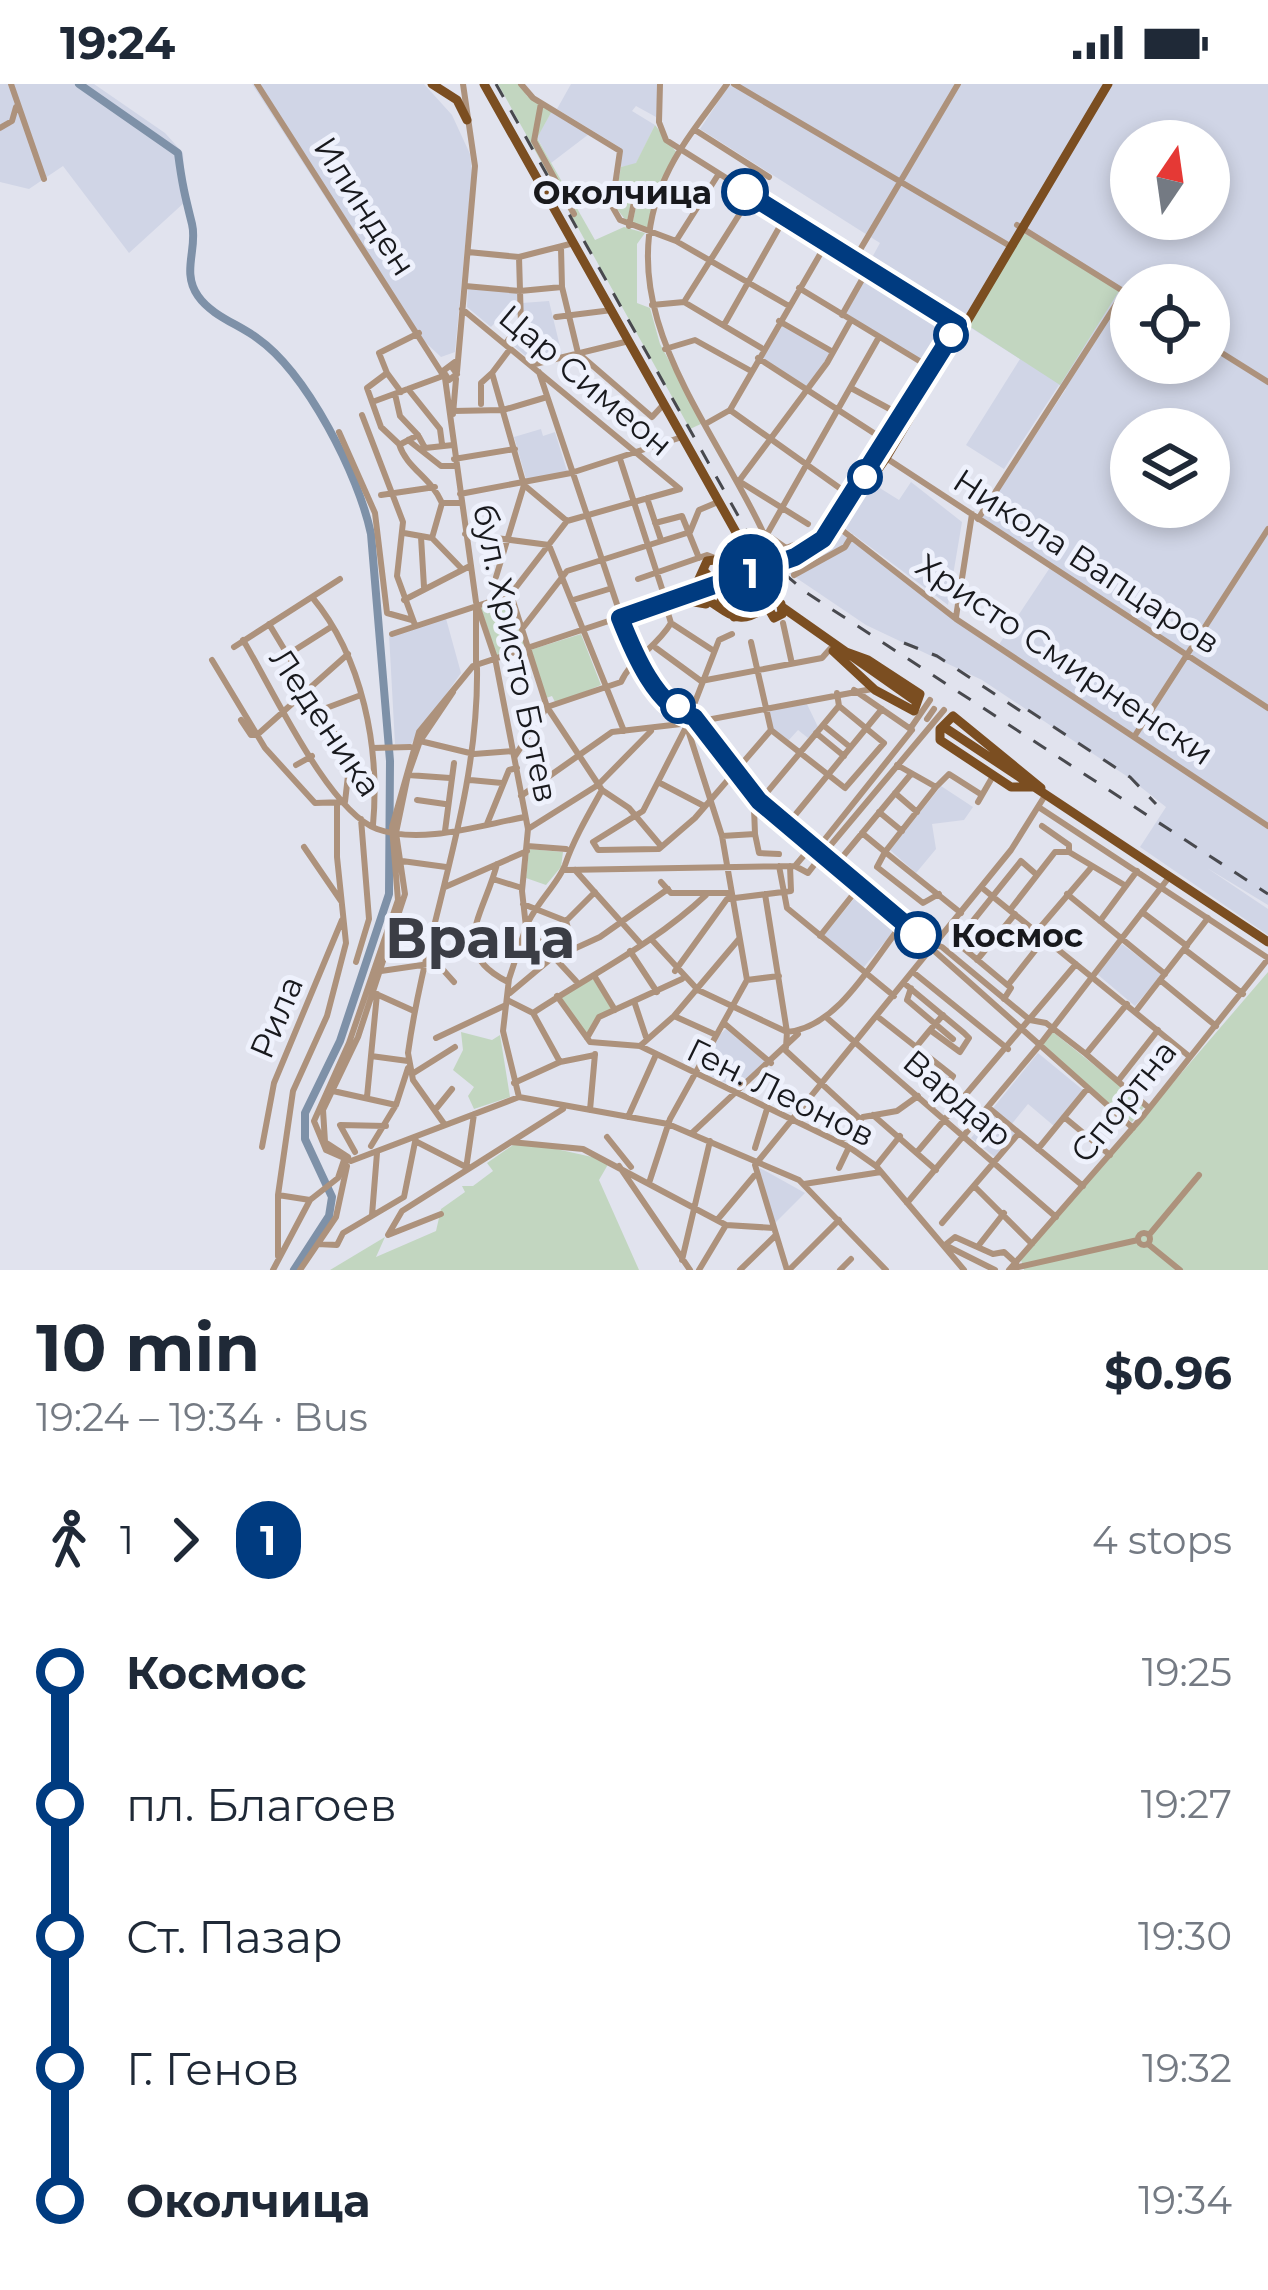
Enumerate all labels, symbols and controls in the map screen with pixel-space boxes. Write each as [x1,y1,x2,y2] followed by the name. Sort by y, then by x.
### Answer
[60,15,175,70] text: 19:24
[1110,120,1230,240] north arrow
[1110,120,1230,528] map controls
[305,129,425,283] street label: Илинден
[723,170,767,214] marker: Околчица
[533,172,712,212] place label: Околчица
[1110,264,1230,384] button: locate
[491,296,681,464] street label: Цар Симеон
[935,319,967,351] unlabelled marker
[1110,408,1230,528] button: layers
[946,460,1228,662] street label: Никола Вапцаров
[849,461,881,493] unlabelled marker
[465,500,567,806] street label: бул. Христо Ботев
[712,534,790,612] line badge: 1
[909,545,1221,773] street label: Христо Смирненски
[743,547,759,599] text: 1
[262,640,390,804] street label: Леденика
[662,690,694,722] unlabelled marker
[385,903,575,972] district label: Враца
[896,913,940,957] marker: Космос
[951,915,1083,955] place label: Космос
[241,970,311,1064] street label: Рила
[681,1029,881,1155] street label: Ген. Леонов
[1062,1032,1184,1170] street label: Спортна
[895,1041,1021,1155] street label: Вардар
[36,1307,260,1388] text: 10 min
[1104,1345,1232,1400] text: $0.96
[36,1393,368,1441] text: 19:24 – 19:34 · Bus
[36,1507,102,1573] icon: walk
[152,1507,218,1573] icon: forward
[260,1514,277,1566] text: 1
[120,1516,134,1564] text: 1
[1092,1516,1232,1564] text: 4 stops
[126,1645,307,1700] text: Космос
[1142,1648,1232,1696] text: 19:25
[126,1777,397,1832] text: пл. Благоев
[1141,1780,1232,1828] text: 19:27
[126,1909,343,1964] text: Ст. Пазар
[1138,1912,1232,1960] text: 19:30
[126,2041,299,2096] text: Г. Генов
[1142,2044,1232,2092] text: 19:32
[126,2173,371,2228] text: Околчица
[1138,2176,1232,2224] text: 19:34

